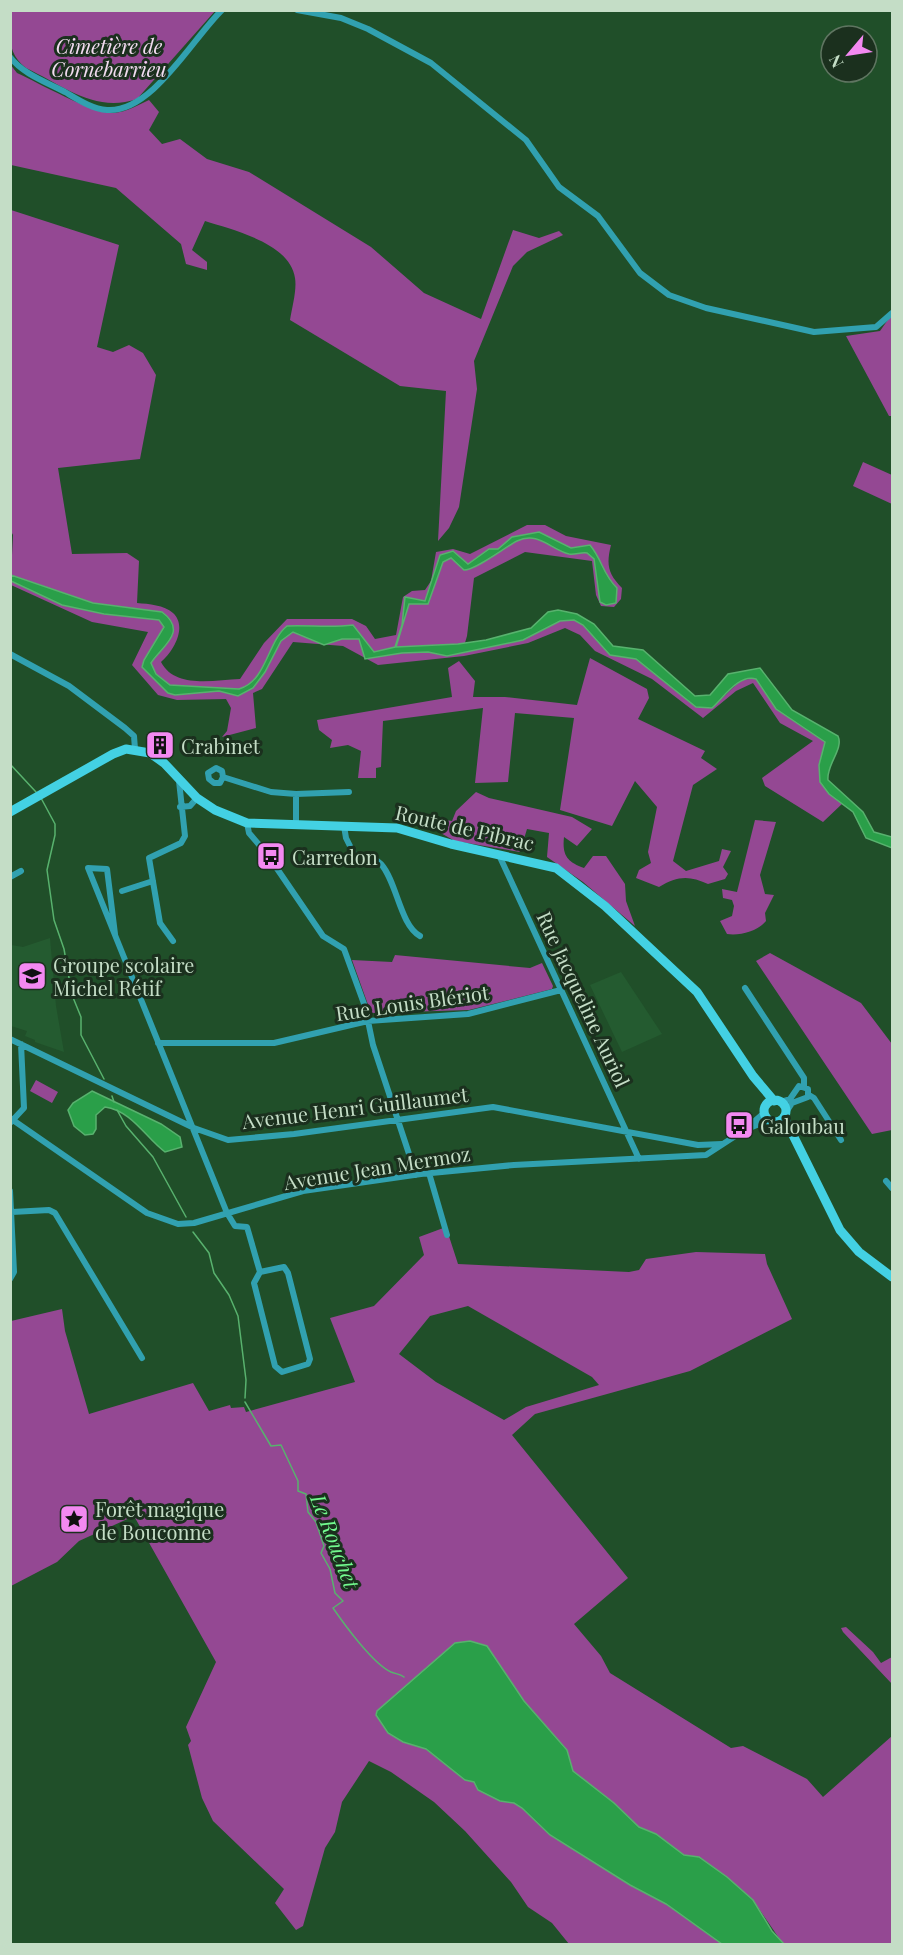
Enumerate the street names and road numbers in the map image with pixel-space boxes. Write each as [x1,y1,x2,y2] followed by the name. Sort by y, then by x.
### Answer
[393,798,537,856] street label: Route de Pibrac
[531,907,637,1092] street label: Rue Jacqueline Auriol
[334,978,491,1026] street label: Rue Louis Blériot
[240,1080,470,1134] street label: Avenue Henri Guillaumet
[281,1139,472,1195] street label: Avenue Jean Mermoz

